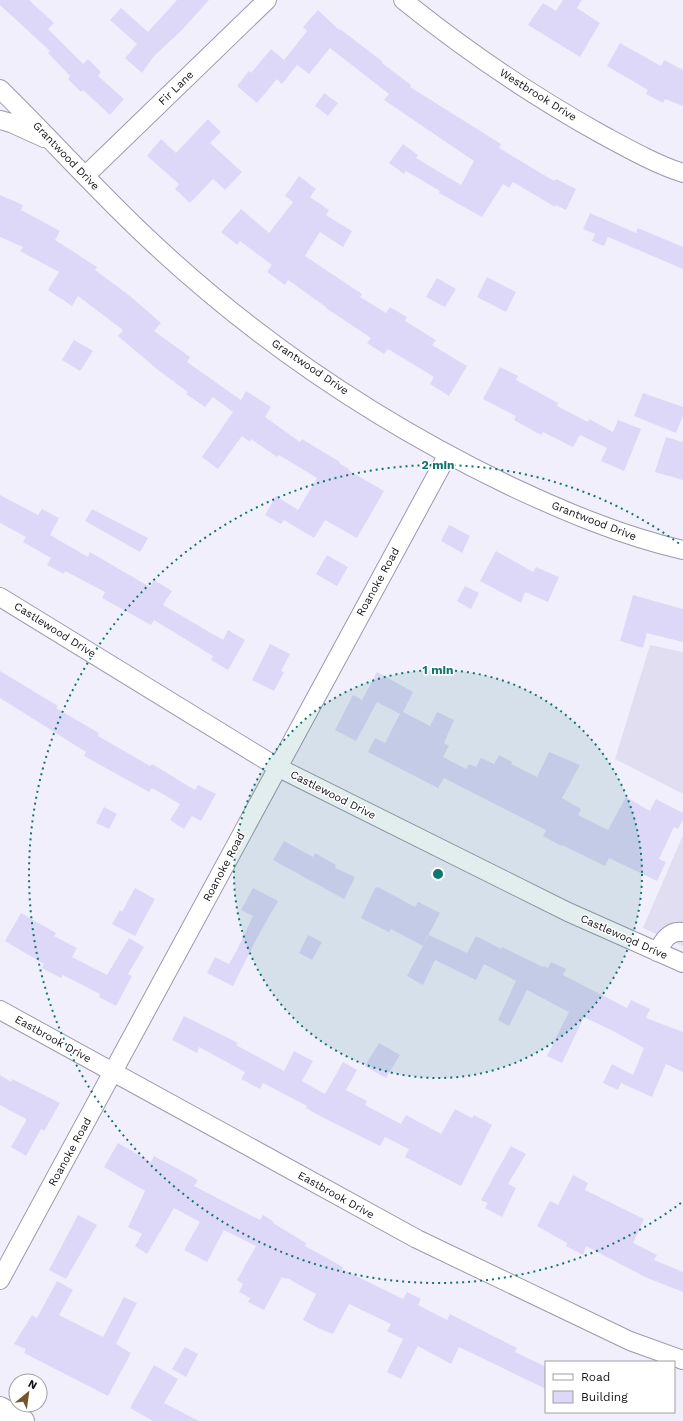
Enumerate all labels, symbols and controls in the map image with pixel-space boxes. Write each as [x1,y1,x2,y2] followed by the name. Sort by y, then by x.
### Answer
[497,66,579,124] street label: Westbrook Drive
[156,68,196,108] street label: Fir Lane
[30,119,102,193] street label: Grantwood Drive
[269,336,351,398] street label: Grantwood Drive
[422,458,454,472] text: 2 min
[550,499,638,543] street label: Grantwood Drive
[354,545,402,619] street label: Roanoke Road
[12,600,98,660] street label: Castlewood Drive
[423,663,453,677] text: 1 min
[288,768,378,822] street label: Castlewood Drive
[200,830,248,904] street label: Roanoke Road
[431,867,445,881] centre of rings
[578,912,670,962] street label: Castlewood Drive
[13,1013,93,1065] street label: Eastbrook Drive
[46,1115,94,1189] street label: Roanoke Road
[296,1169,376,1221] street label: Eastbrook Drive
[545,1361,675,1413] legend
[581,1370,610,1384] text: Road
[8,1373,48,1413] north arrow
[26,1377,39,1392] text: N
[581,1390,628,1404] text: Building

